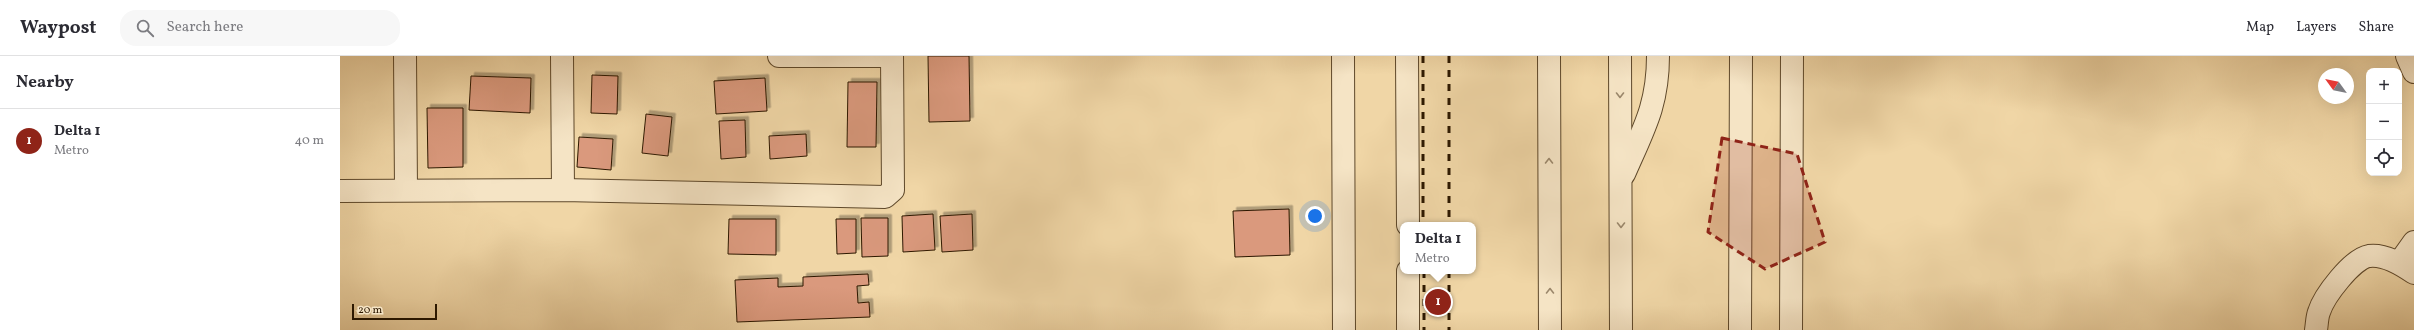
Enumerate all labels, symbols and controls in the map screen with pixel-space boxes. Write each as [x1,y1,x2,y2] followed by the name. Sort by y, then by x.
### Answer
[120,10,400,46] search box
[20,15,96,41] text: Waypost
[134,17,156,39] icon: search
[166,17,243,38] text: Search here
[2246,18,2274,37] text: Map
[2296,18,2336,37] text: Layers
[2358,18,2394,37] text: Share
[2318,68,2354,104] north arrow
[2366,68,2402,176] map controls
[2366,68,2402,104] button: +
[16,71,74,94] text: Nearby
[1616,92,1624,98] one-way arrow
[2366,104,2402,140] button: −
[54,121,101,142] text: Delta 1
[26,132,32,150] text: 1
[295,132,324,150] text: 40 m
[2366,140,2402,176] button: locate
[54,142,89,160] text: Metro
[1545,158,1553,164] one-way arrow
[1305,206,1325,226] your location
[1400,222,1476,274] popup
[1617,222,1625,228] one-way arrow
[1415,229,1461,250] text: Delta 1
[1415,250,1450,268] text: Metro
[1425,287,1451,317] pin: 1
[1546,288,1554,294] one-way arrow
[352,302,437,321] scale bar
[358,303,382,318] text: 20 m

